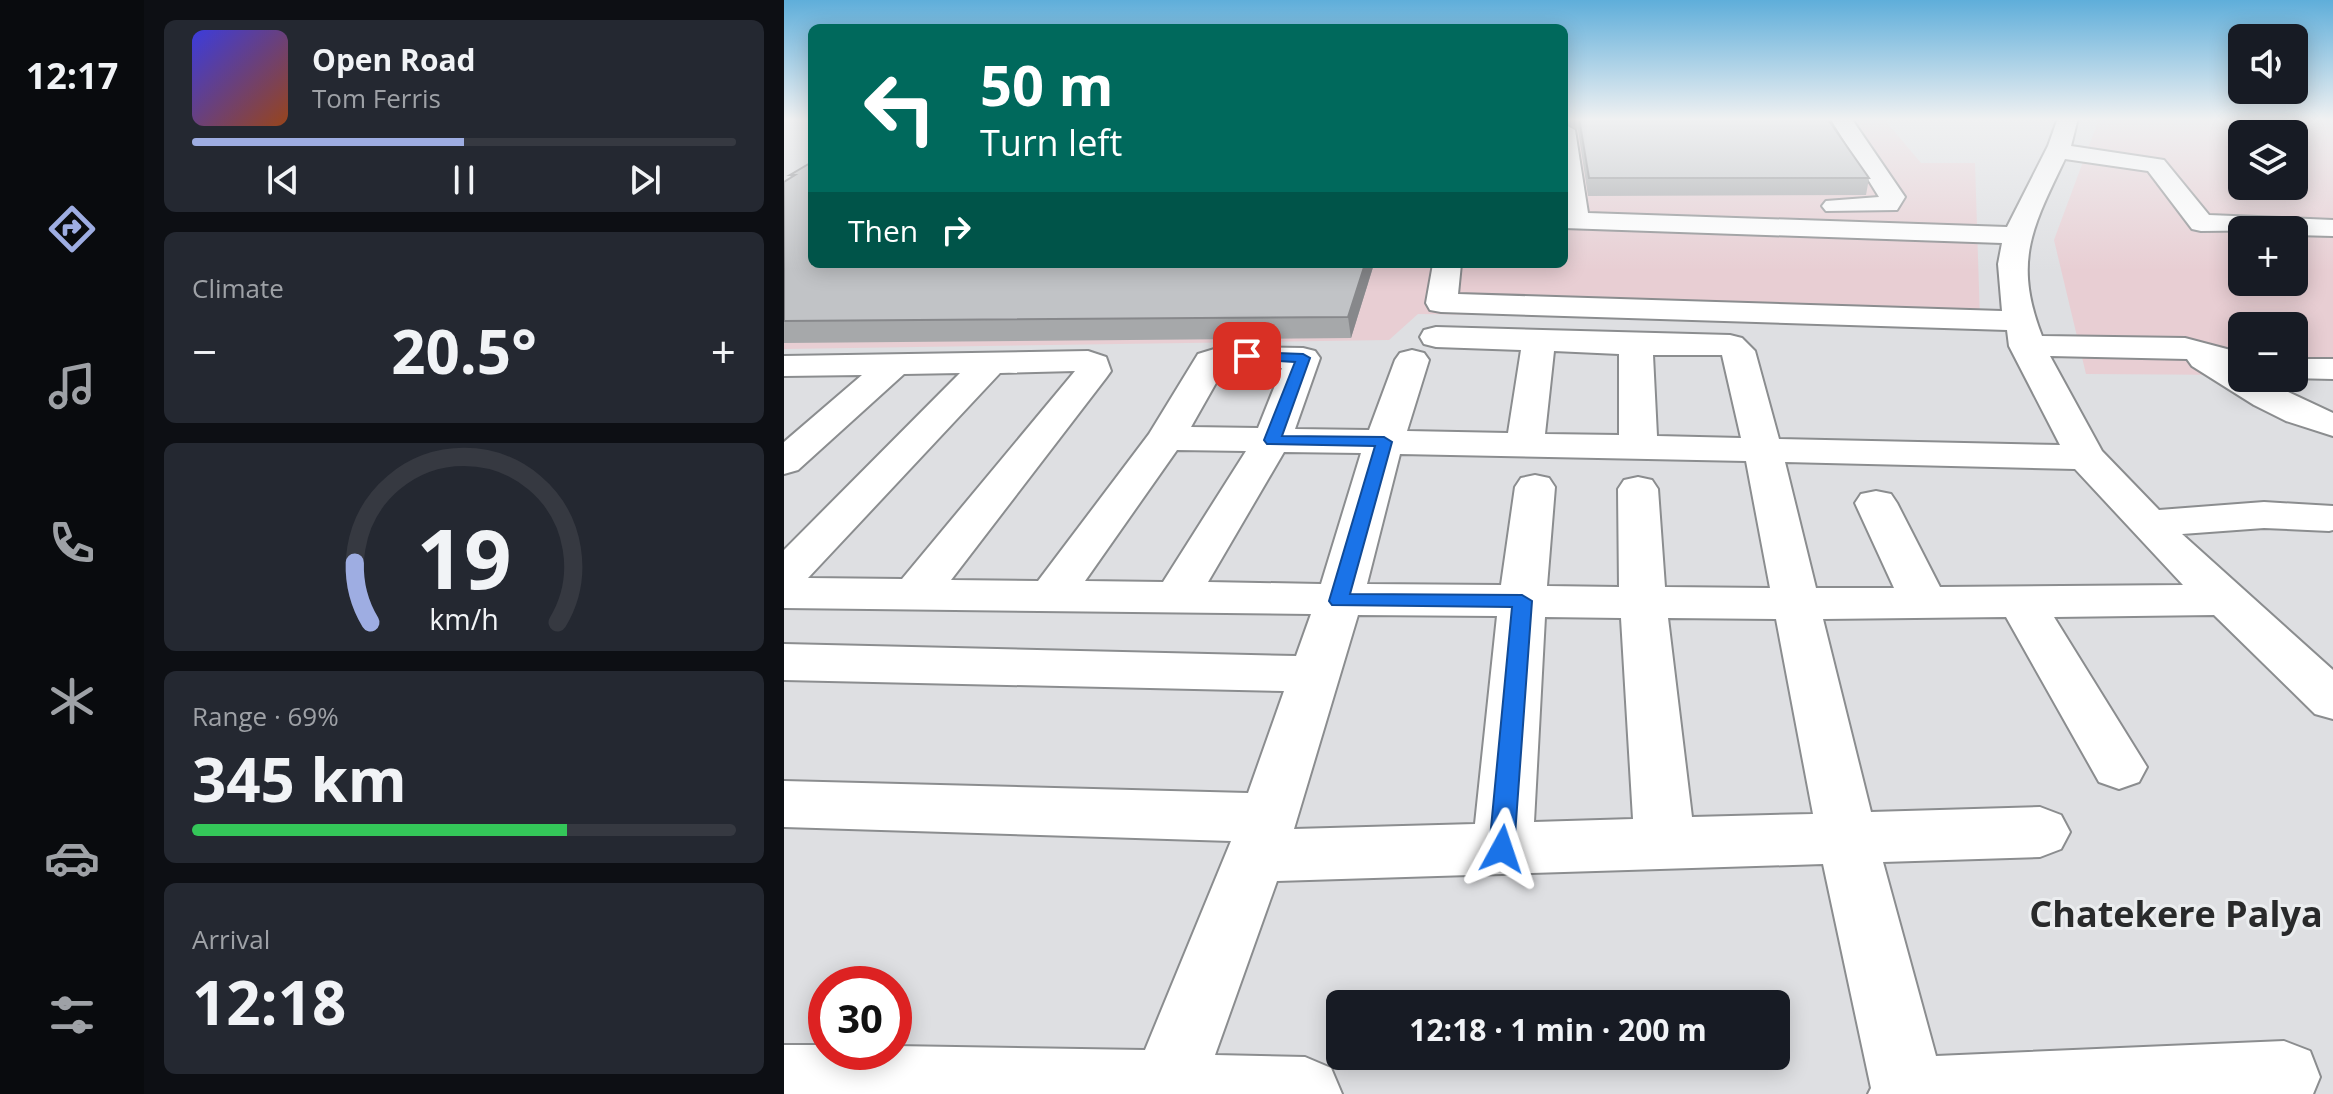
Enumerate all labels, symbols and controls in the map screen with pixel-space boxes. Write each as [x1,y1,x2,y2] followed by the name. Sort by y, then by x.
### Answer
[2228,24,2308,392] map controls
[2228,24,2308,104] button: sound
[312,39,476,80] text: Open Road
[980,46,1114,122] text: 50 m
[26,51,118,100] text: 12:17
[848,56,952,160] icon: left
[312,80,441,116] text: Tom Ferris
[980,118,1122,167] text: Turn left
[2228,120,2308,200] button: layers
[261,158,305,202] icon: previous
[442,158,486,202] icon: pause
[623,158,667,202] icon: next
[44,201,100,257] icon: directions
[934,208,978,252] icon: right
[848,210,918,251] text: Then
[2228,216,2308,296] button: +
[192,270,284,306] text: Climate
[391,310,537,392] text: 20.5°
[2228,312,2308,392] button: −
[192,321,217,381] text: −
[711,321,736,381] text: +
[1213,322,1281,390] pin
[1225,334,1269,378] icon: arrive
[44,358,100,414] icon: music
[416,500,512,613] text: 19
[44,515,100,571] icon: phone
[429,599,499,638] text: km/h
[44,673,100,729] icon: climate
[192,698,339,734] text: Range · 69%
[192,738,407,820] text: 345 km
[1460,807,1544,891] position arrow
[44,830,100,886] icon: car
[2029,889,2323,938] district label: Chatekere Palya
[192,921,270,957] text: Arrival
[192,961,346,1043] text: 12:18
[808,966,912,1070] speed limit sign: 30
[44,987,100,1043] icon: filters
[1409,1009,1707,1050] text: 12:18 · 1 min · 200 m

